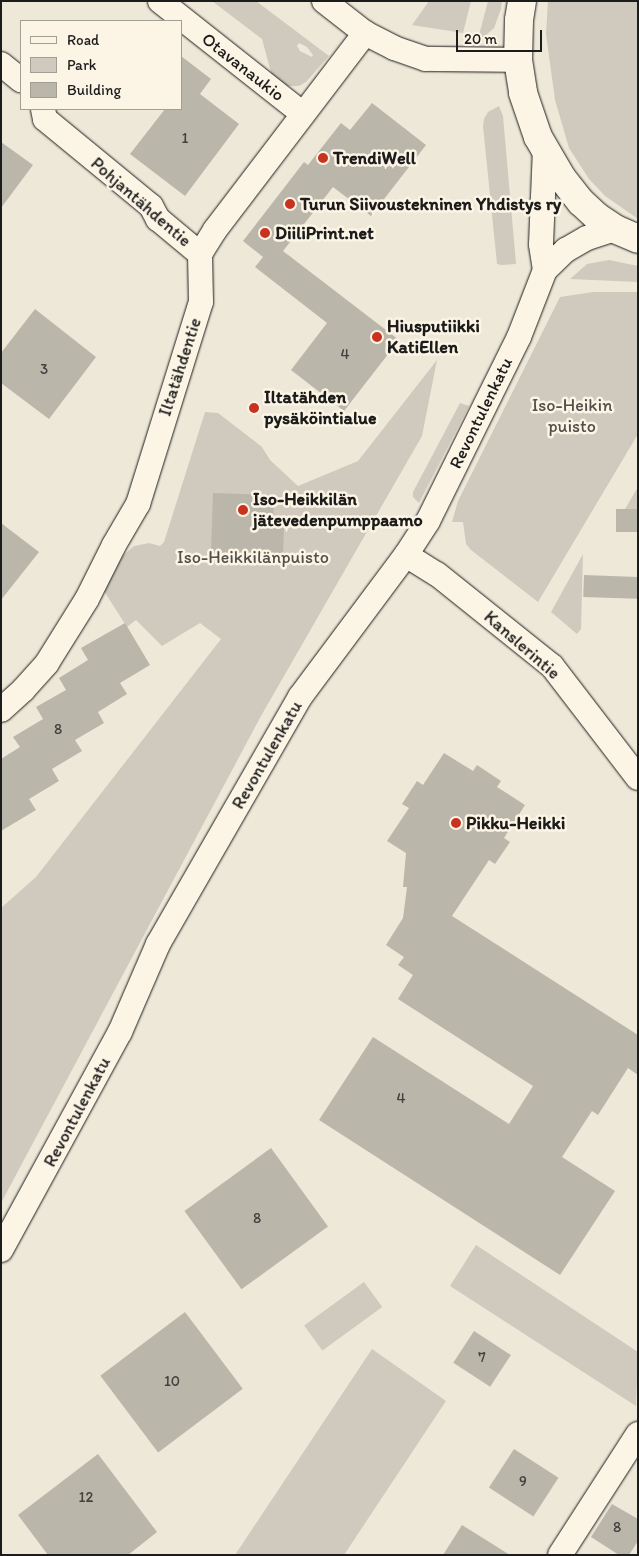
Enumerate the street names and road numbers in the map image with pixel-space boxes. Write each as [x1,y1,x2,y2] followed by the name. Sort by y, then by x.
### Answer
[197,28,289,106] street label: Otavanaukio
[86,153,196,251] street label: Pohjantähdentie
[154,315,206,419] street label: Iltatähdentie
[445,354,517,472] street label: Revontulenkatu
[479,606,565,684] street label: Kanslerintie
[227,697,307,813] street label: Revontulenkatu
[39,1053,115,1171] street label: Revontulenkatu

